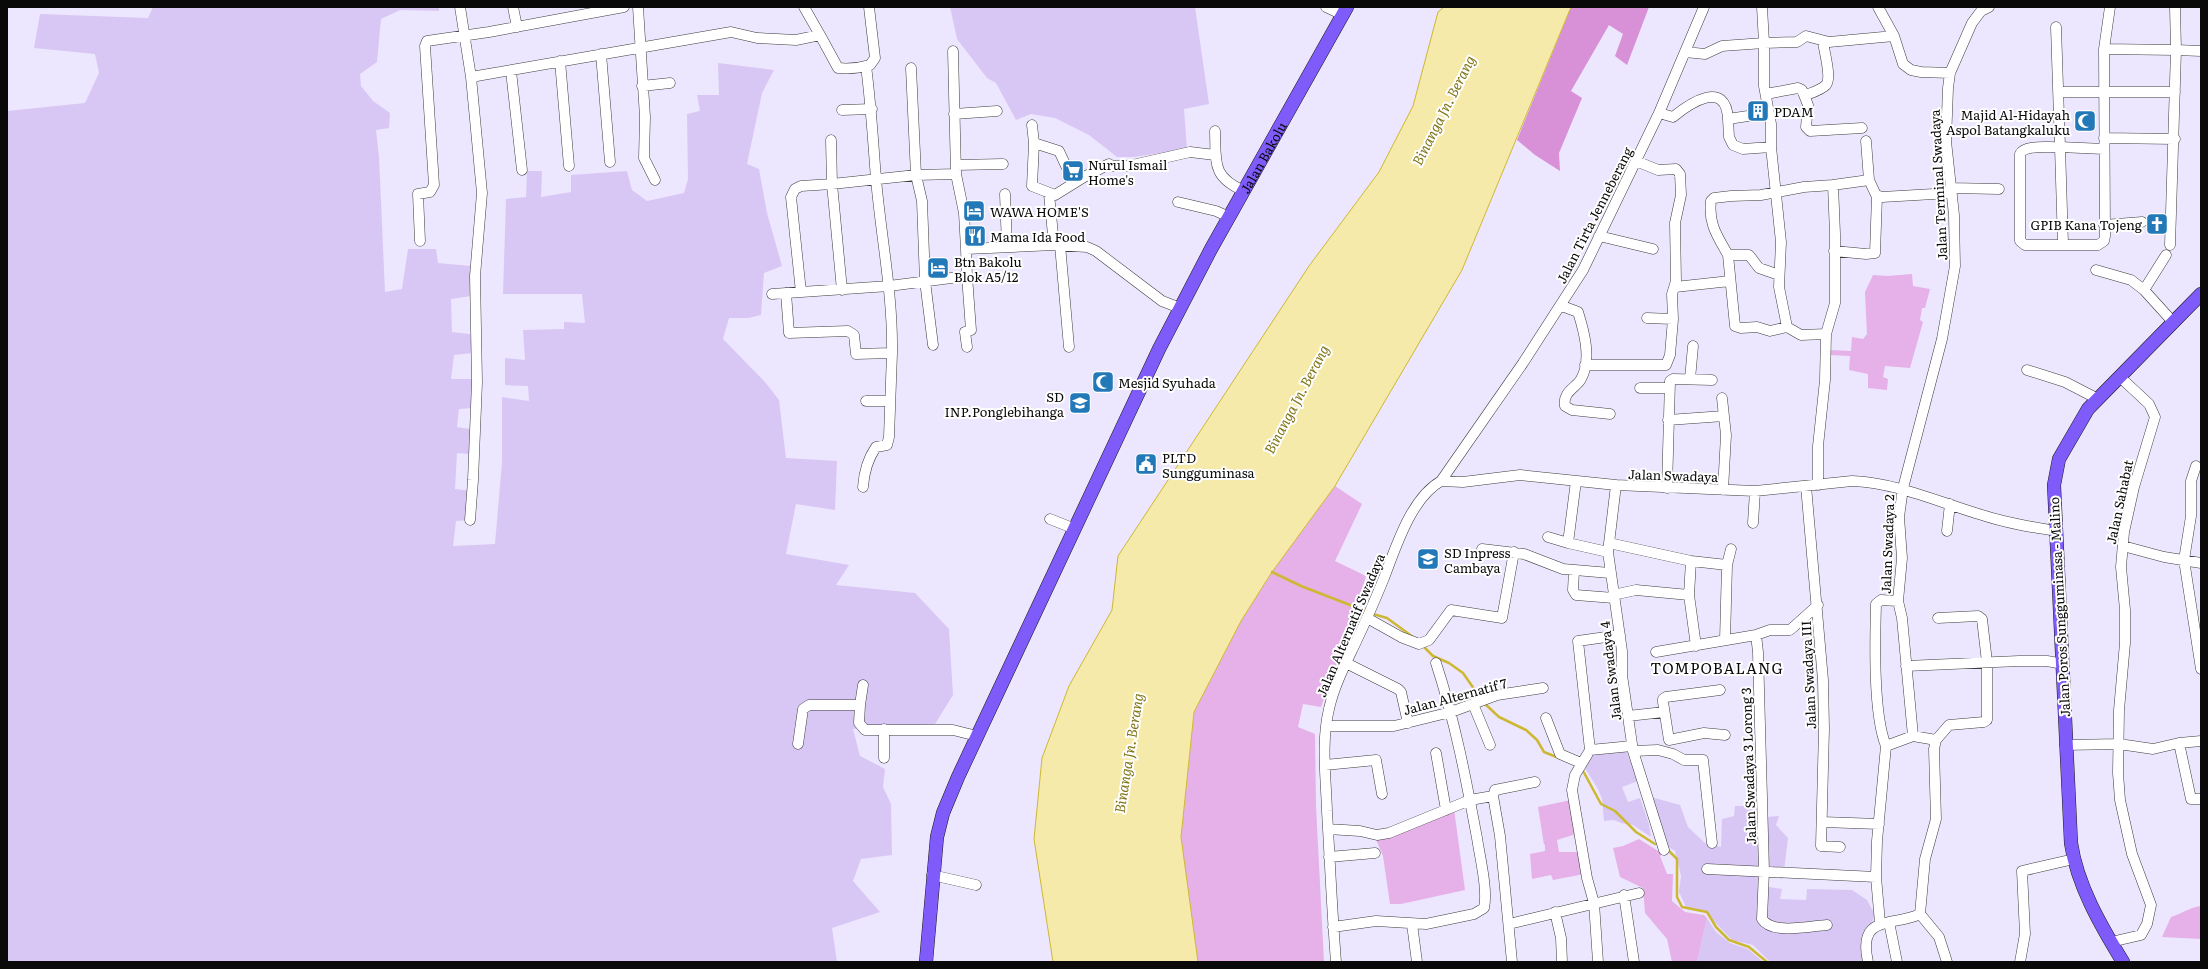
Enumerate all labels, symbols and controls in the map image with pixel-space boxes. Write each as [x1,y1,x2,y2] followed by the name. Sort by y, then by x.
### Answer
[1407,51,1479,169] water label: Binanga Jn. Berang
[1745,98,1771,124] building icon: PDAM
[1774,102,1814,121] place label: PDAM
[1946,105,2070,139] place label: Majid Al-Hidayah Aspol Batangkaluku
[2072,108,2098,134] mosque icon: Majid Al-Hidayah Aspol Batangkaluku
[1925,109,1951,261] street label: Jalan Terminal Swadaya
[1235,118,1290,197] street label: Jalan Bakolu
[1551,143,1637,287] street label: Jalan Tirta Jenneberang
[1088,155,1168,189] place label: Nurul Ismail Home's
[1060,158,1086,184] supermarket icon: Nurul Ismail Home's
[961,198,987,224] hotel icon: WAWA HOME'S
[990,202,1089,221] place label: WAWA HOME'S
[2144,211,2170,237] church icon: GPIB Kana Tojeng
[2030,215,2143,234] place label: GPIB Kana Tojeng
[962,223,988,249] restaurant icon: Mama Ida Food
[990,227,1085,246] place label: Mama Ida Food
[954,252,1022,286] place label: Btn Bakolu Blok A5/12
[925,255,951,281] hotel icon: Btn Bakolu Blok A5/12
[1259,341,1333,457] water label: Binanga Jn. Berang
[1090,369,1116,395] mosque icon: Mesjid Syuhada
[1118,373,1216,392] place label: Mesjid Syuhada
[945,387,1064,421] place label: SD INP.Ponglebihanga
[1067,390,1093,416] school or university icon: SD INP.Ponglebihanga
[1162,448,1255,482] place label: PLTD Sungguminasa
[1133,451,1159,477] public building icon: PLTD Sungguminasa
[2101,457,2137,546] street label: Jalan Sahabat
[1628,464,1718,486] street label: Jalan Swadaya
[1876,494,1898,594] street label: Jalan Swadaya 2
[2044,496,2074,718] street label: Jalan Poros Sungguminasa - Malino
[1444,543,1510,577] place label: SD Inpress Cambaya
[1415,546,1441,572] school or university icon: SD Inpress Cambaya
[1311,550,1389,700] street label: Jalan Alternatif Swadaya
[1594,620,1626,722] street label: Jalan Swadaya 4
[1796,620,1820,730] street label: Jalan Swadaya III
[1650,656,1784,679] district label: TOMPOBALANG
[1401,673,1509,719] street label: Jalan Alternatif 7
[1736,687,1760,845] street label: Jalan Swadaya 3 Lorong 3
[1109,692,1147,814] water label: Binanga Jn. Berang

